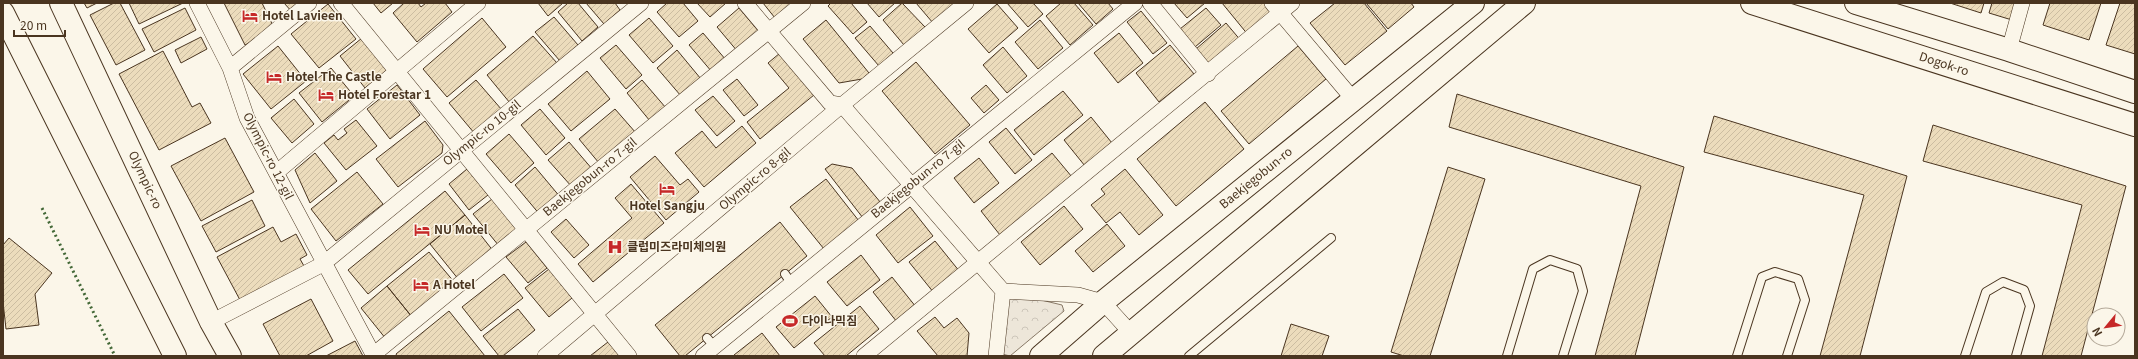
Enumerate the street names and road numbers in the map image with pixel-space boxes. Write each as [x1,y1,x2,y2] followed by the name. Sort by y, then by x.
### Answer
[1917,47,1971,79] street label: Dogok-ro
[438,95,524,169] street label: Olympic-ro 10-gil
[240,109,299,202] street label: Olympic-ro 12-gil
[539,133,640,219] street label: Baekjegobun-ro 7-gil
[867,135,968,221] street label: Baekjegobun-ro 7-gil
[1215,142,1295,212] street label: Baekjegobun-ro
[714,143,794,213] street label: Olympic-ro 8-gil
[126,148,167,211] street label: Olympic-ro

